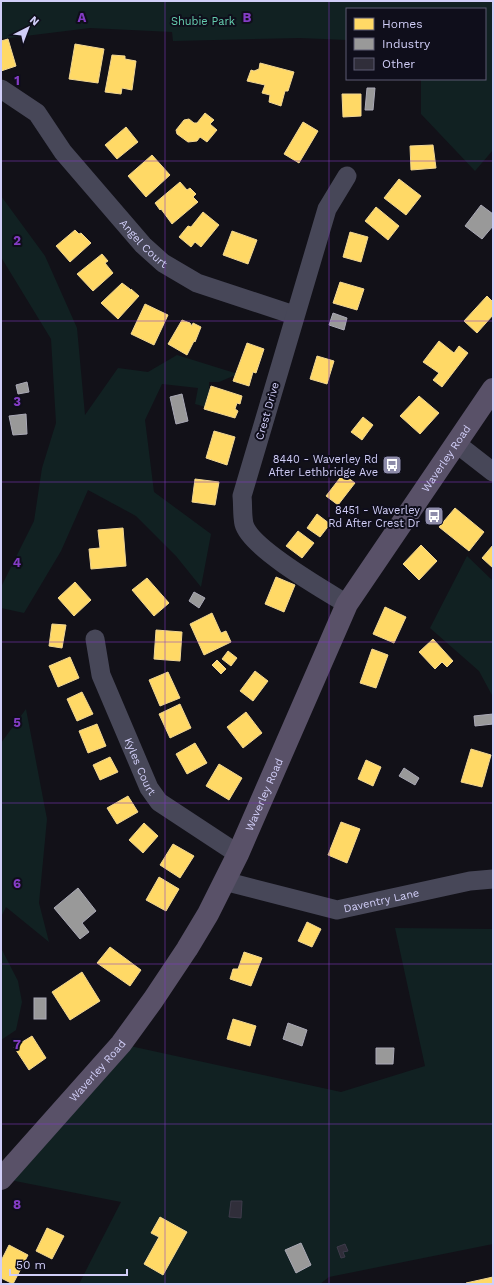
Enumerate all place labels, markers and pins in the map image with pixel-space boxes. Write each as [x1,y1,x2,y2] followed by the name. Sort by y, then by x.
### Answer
[269,453,378,479] place label: 8440 - Waverley Rd After Lethbridge Ave
[381,454,403,476] bus stop icon: 8440 - Waverley Rd After Lethbridge Ave
[328,504,420,530] place label: 8451 - Waverley Rd After Crest Dr
[423,505,445,527] bus stop icon: 8451 - Waverley Rd After Crest Dr

